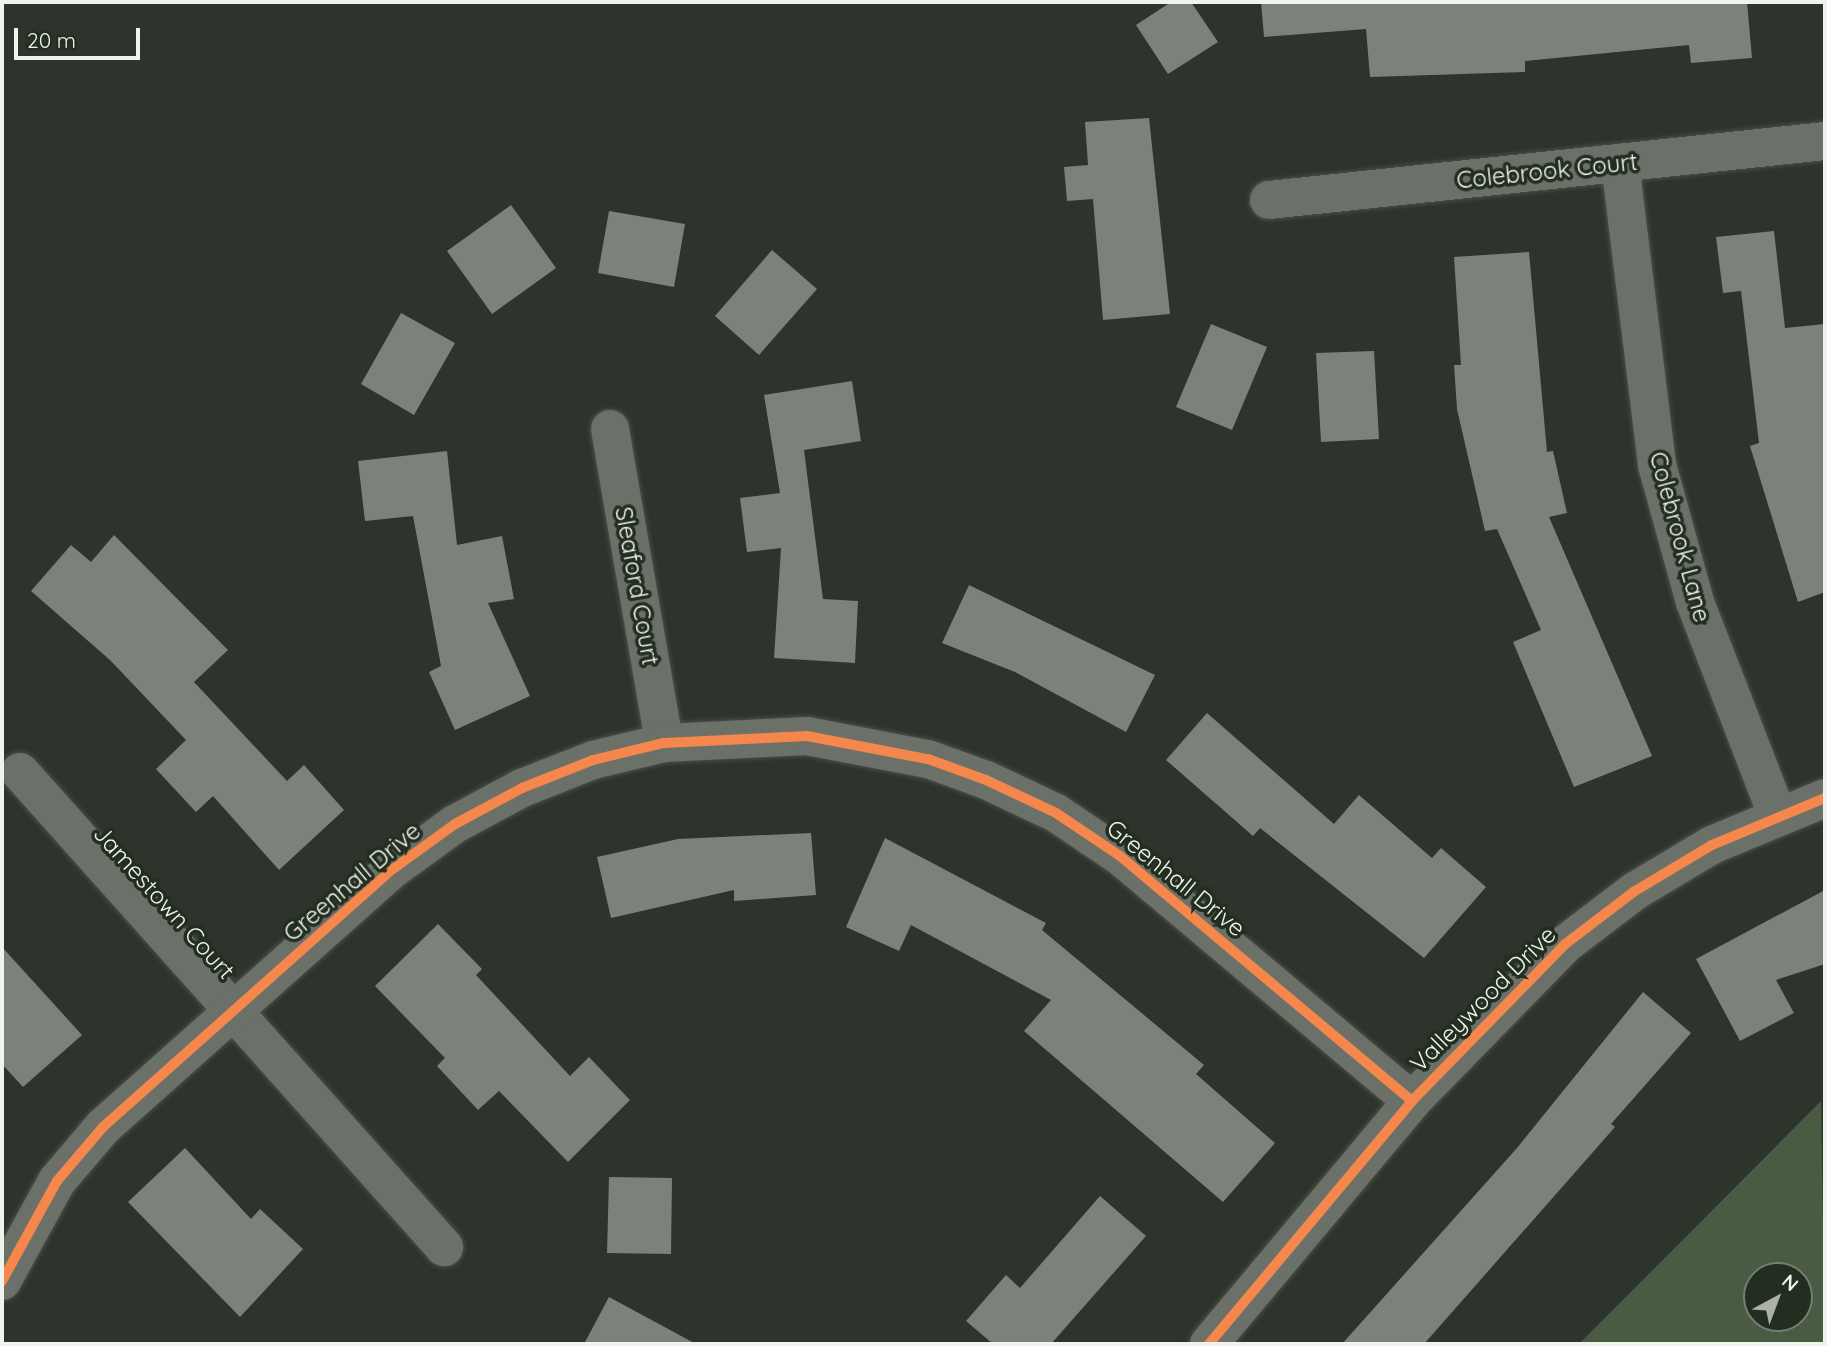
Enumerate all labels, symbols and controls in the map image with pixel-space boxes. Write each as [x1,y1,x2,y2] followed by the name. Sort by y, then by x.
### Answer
[18,14,144,58] scale bar
[27,27,76,53] text: 20 m
[1455,147,1639,195] street label: Colebrook Court
[1643,449,1717,625] street label: Colebrook Lane
[609,505,665,667] street label: Sleaford Court
[1101,813,1251,943] street label: Greenhall Drive
[278,816,426,948] street label: Greenhall Drive
[87,819,241,985] street label: Jamestown Court
[1404,920,1562,1078] street label: Valleywood Drive
[1743,1262,1813,1332] north arrow
[1777,1269,1804,1296] text: N

